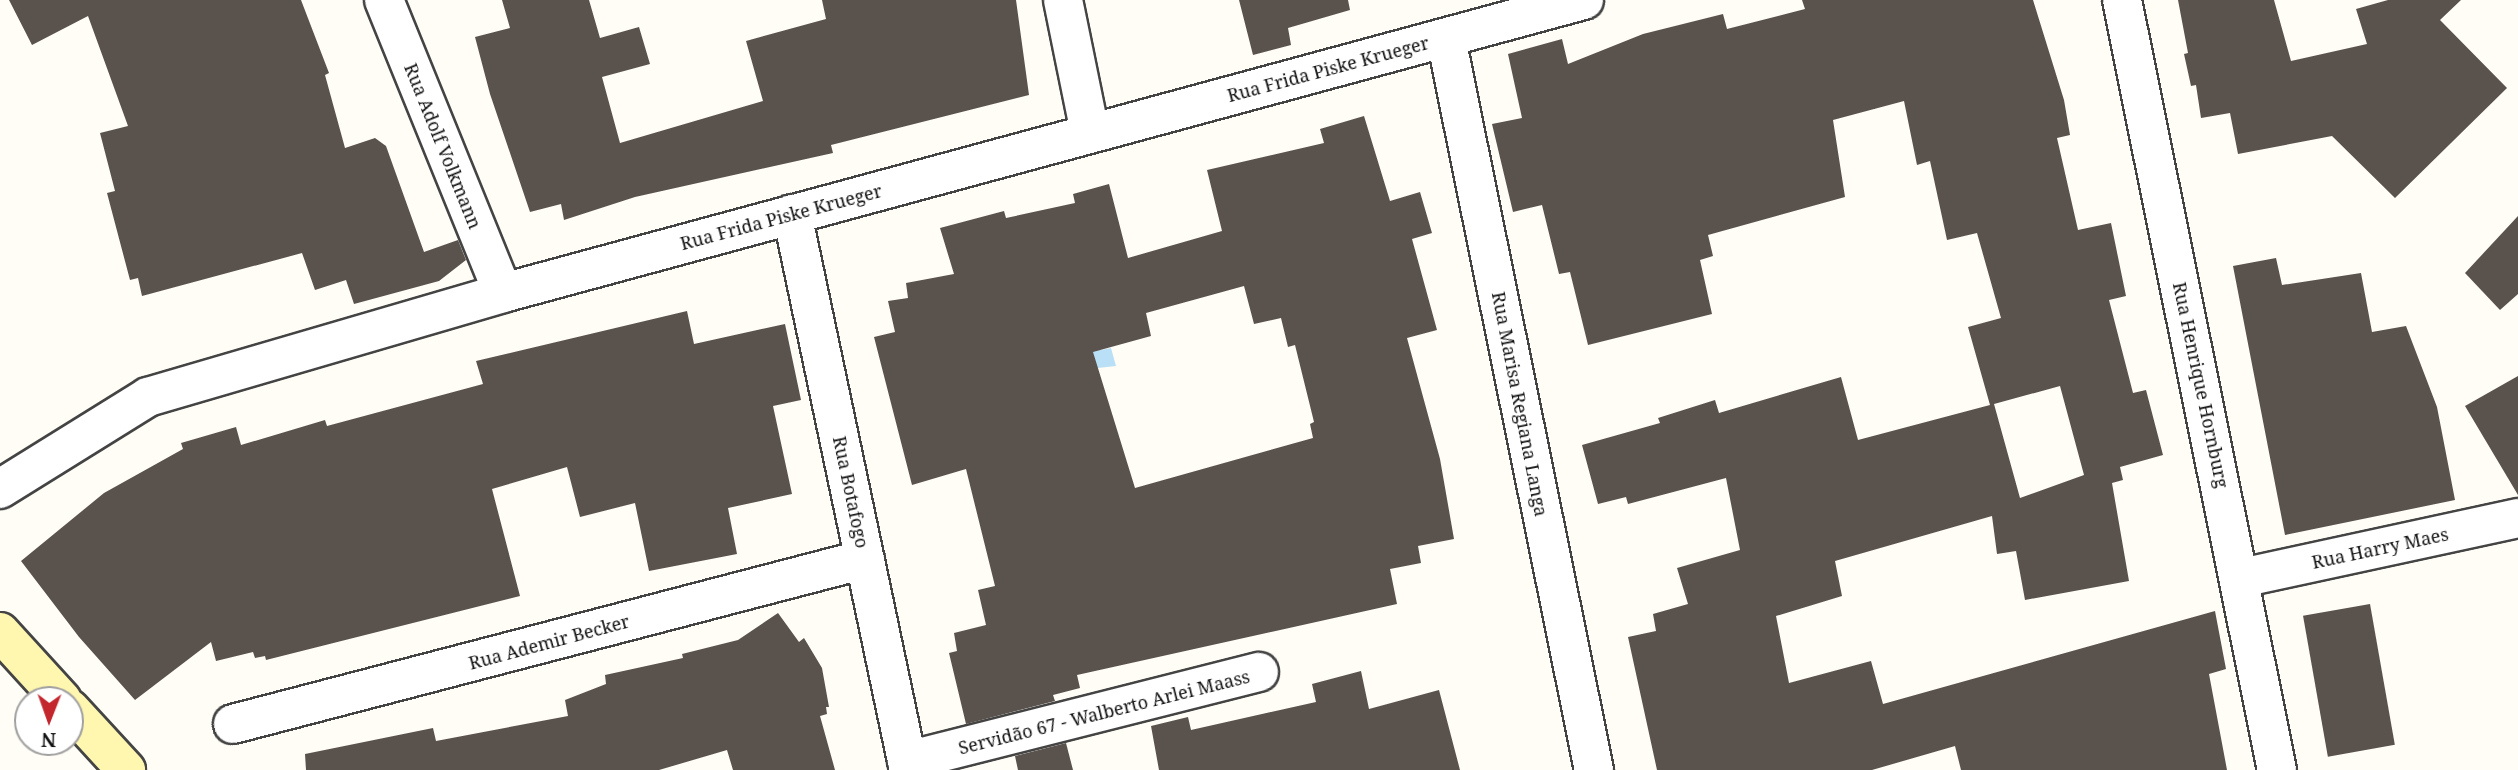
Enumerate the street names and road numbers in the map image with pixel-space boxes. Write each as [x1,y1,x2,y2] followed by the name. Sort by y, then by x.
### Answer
[1225,32,1431,106] street label: Rua Frida Piske Krueger
[400,60,486,232] street label: Rua Adolf Volkmann
[678,180,884,254] street label: Rua Frida Piske Krueger
[2169,280,2233,490] street label: Rua Henrique Hornburg
[1488,290,1552,518] street label: Rua Marisa Regiana Langa
[829,434,873,550] street label: Rua Botafogo
[2310,523,2450,573] street label: Rua Harry Maes
[466,610,632,674] street label: Rua Ademir Becker
[956,665,1252,759] street label: Servidão 67 - Walberto Arlei Maass

